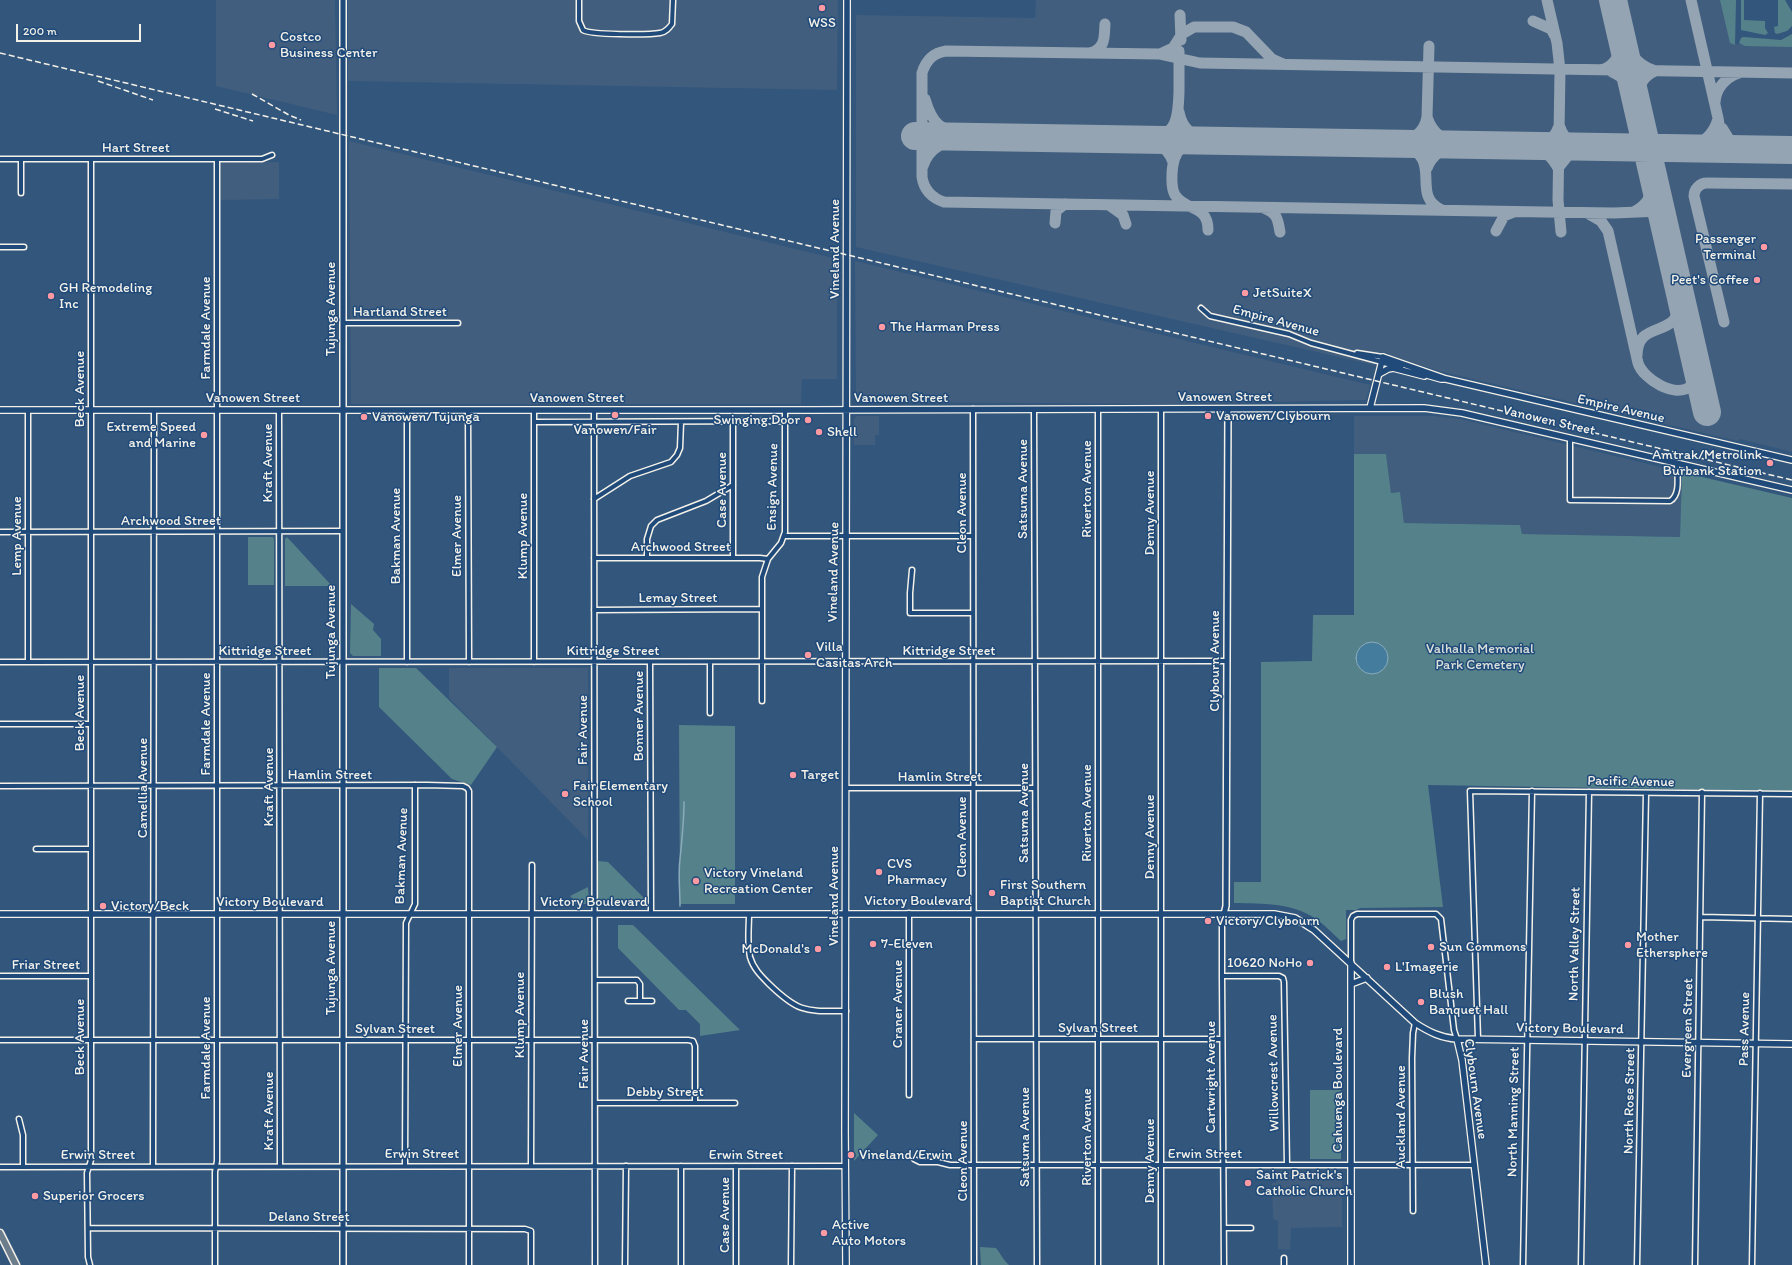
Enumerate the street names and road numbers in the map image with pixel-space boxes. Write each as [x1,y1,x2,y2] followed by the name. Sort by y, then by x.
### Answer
[102,140,170,156] street label: Hart Street
[827,199,843,299] street label: Vineland Avenue
[323,262,339,356] street label: Tujunga Avenue
[198,277,214,379] street label: Farmdale Avenue
[1231,301,1321,341] street label: Empire Avenue
[353,304,447,320] street label: Hartland Street
[72,351,88,427] street label: Beck Avenue
[1178,389,1272,405] street label: Vanowen Street
[206,390,300,406] street label: Vanowen Street
[530,390,624,406] street label: Vanowen Street
[854,390,948,406] street label: Vanowen Street
[1576,391,1666,427] street label: Empire Avenue
[1501,402,1597,440] street label: Vanowen Street
[260,424,276,502] street label: Kraft Avenue
[1015,439,1031,539] street label: Satsuma Avenue
[1079,440,1095,538] street label: Riverton Avenue
[764,443,782,531] street label: Ensign Avenue
[714,452,730,528] street label: Case Avenue
[1142,471,1158,555] street label: Denny Avenue
[954,472,970,554] street label: Cleon Avenue
[388,488,404,584] street label: Bakman Avenue
[515,493,531,579] street label: Klump Avenue
[449,495,465,577] street label: Elmer Avenue
[9,496,25,576] street label: Lemp Avenue
[121,513,221,529] street label: Archwood Street
[825,522,843,622] street label: Vineland Avenue
[631,539,731,555] street label: Archwood Street
[323,585,339,679] street label: Tujunga Avenue
[638,590,718,606] street label: Lemay Street
[1207,610,1223,712] street label: Clybourn Avenue
[218,643,312,659] street label: Kittridge Street
[566,643,660,659] street label: Kittridge Street
[902,643,996,659] street label: Kittridge Street
[631,671,647,761] street label: Bonner Avenue
[198,673,214,775] street label: Farmdale Avenue
[72,675,88,751] street label: Beck Avenue
[575,695,591,765] street label: Fair Avenue
[135,738,151,838] street label: Camellia Avenue
[261,748,277,826] street label: Kraft Avenue
[1016,763,1032,863] street label: Satsuma Avenue
[1079,764,1095,862] street label: Riverton Avenue
[288,767,372,783] street label: Hamlin Street
[898,769,982,785] street label: Hamlin Street
[1587,773,1675,791] street label: Pacific Avenue
[1142,795,1158,879] street label: Denny Avenue
[954,796,970,878] street label: Cleon Avenue
[392,807,412,905] street label: Bakman Avenue
[826,846,842,946] street label: Vineland Avenue
[1566,887,1584,1001] street label: North Valley Street
[864,893,972,909] street label: Victory Boulevard
[216,894,324,910] street label: Victory Boulevard
[540,894,648,910] street label: Victory Boulevard
[323,921,339,1015] street label: Tujunga Avenue
[12,957,80,973] street label: Friar Street
[890,960,906,1048] street label: Craner Avenue
[512,972,528,1058] street label: Klump Avenue
[1679,978,1697,1078] street label: Evergreen Street
[450,985,466,1067] street label: Elmer Avenue
[1736,992,1754,1066] street label: Pass Avenue
[198,997,214,1099] street label: Farmdale Avenue
[72,999,88,1075] street label: Beck Avenue
[1265,1014,1283,1132] street label: Willowcrest Avenue
[576,1019,592,1089] street label: Fair Avenue
[1058,1020,1138,1036] street label: Sylvan Street
[1516,1020,1624,1038] street label: Victory Boulevard
[355,1021,435,1037] street label: Sylvan Street
[1203,1021,1219,1133] street label: Cartwright Avenue
[1330,1028,1346,1152] street label: Cahuenga Boulevard
[1460,1038,1490,1140] street label: Clybourn Avenue
[1504,1047,1524,1177] street label: North Manning Street
[1621,1048,1639,1154] street label: North Rose Street
[1393,1065,1409,1169] street label: Auckland Avenue
[261,1072,277,1150] street label: Kraft Avenue
[626,1084,704,1100] street label: Debby Street
[1017,1087,1033,1187] street label: Satsuma Avenue
[1079,1088,1095,1186] street label: Riverton Avenue
[1142,1119,1158,1203] street label: Denny Avenue
[955,1120,971,1202] street label: Cleon Avenue
[385,1146,459,1162] street label: Erwin Street
[1168,1146,1242,1162] street label: Erwin Street
[61,1147,135,1163] street label: Erwin Street
[709,1147,783,1163] street label: Erwin Street
[717,1177,733,1253] street label: Case Avenue
[268,1209,350,1225] street label: Delano Street

